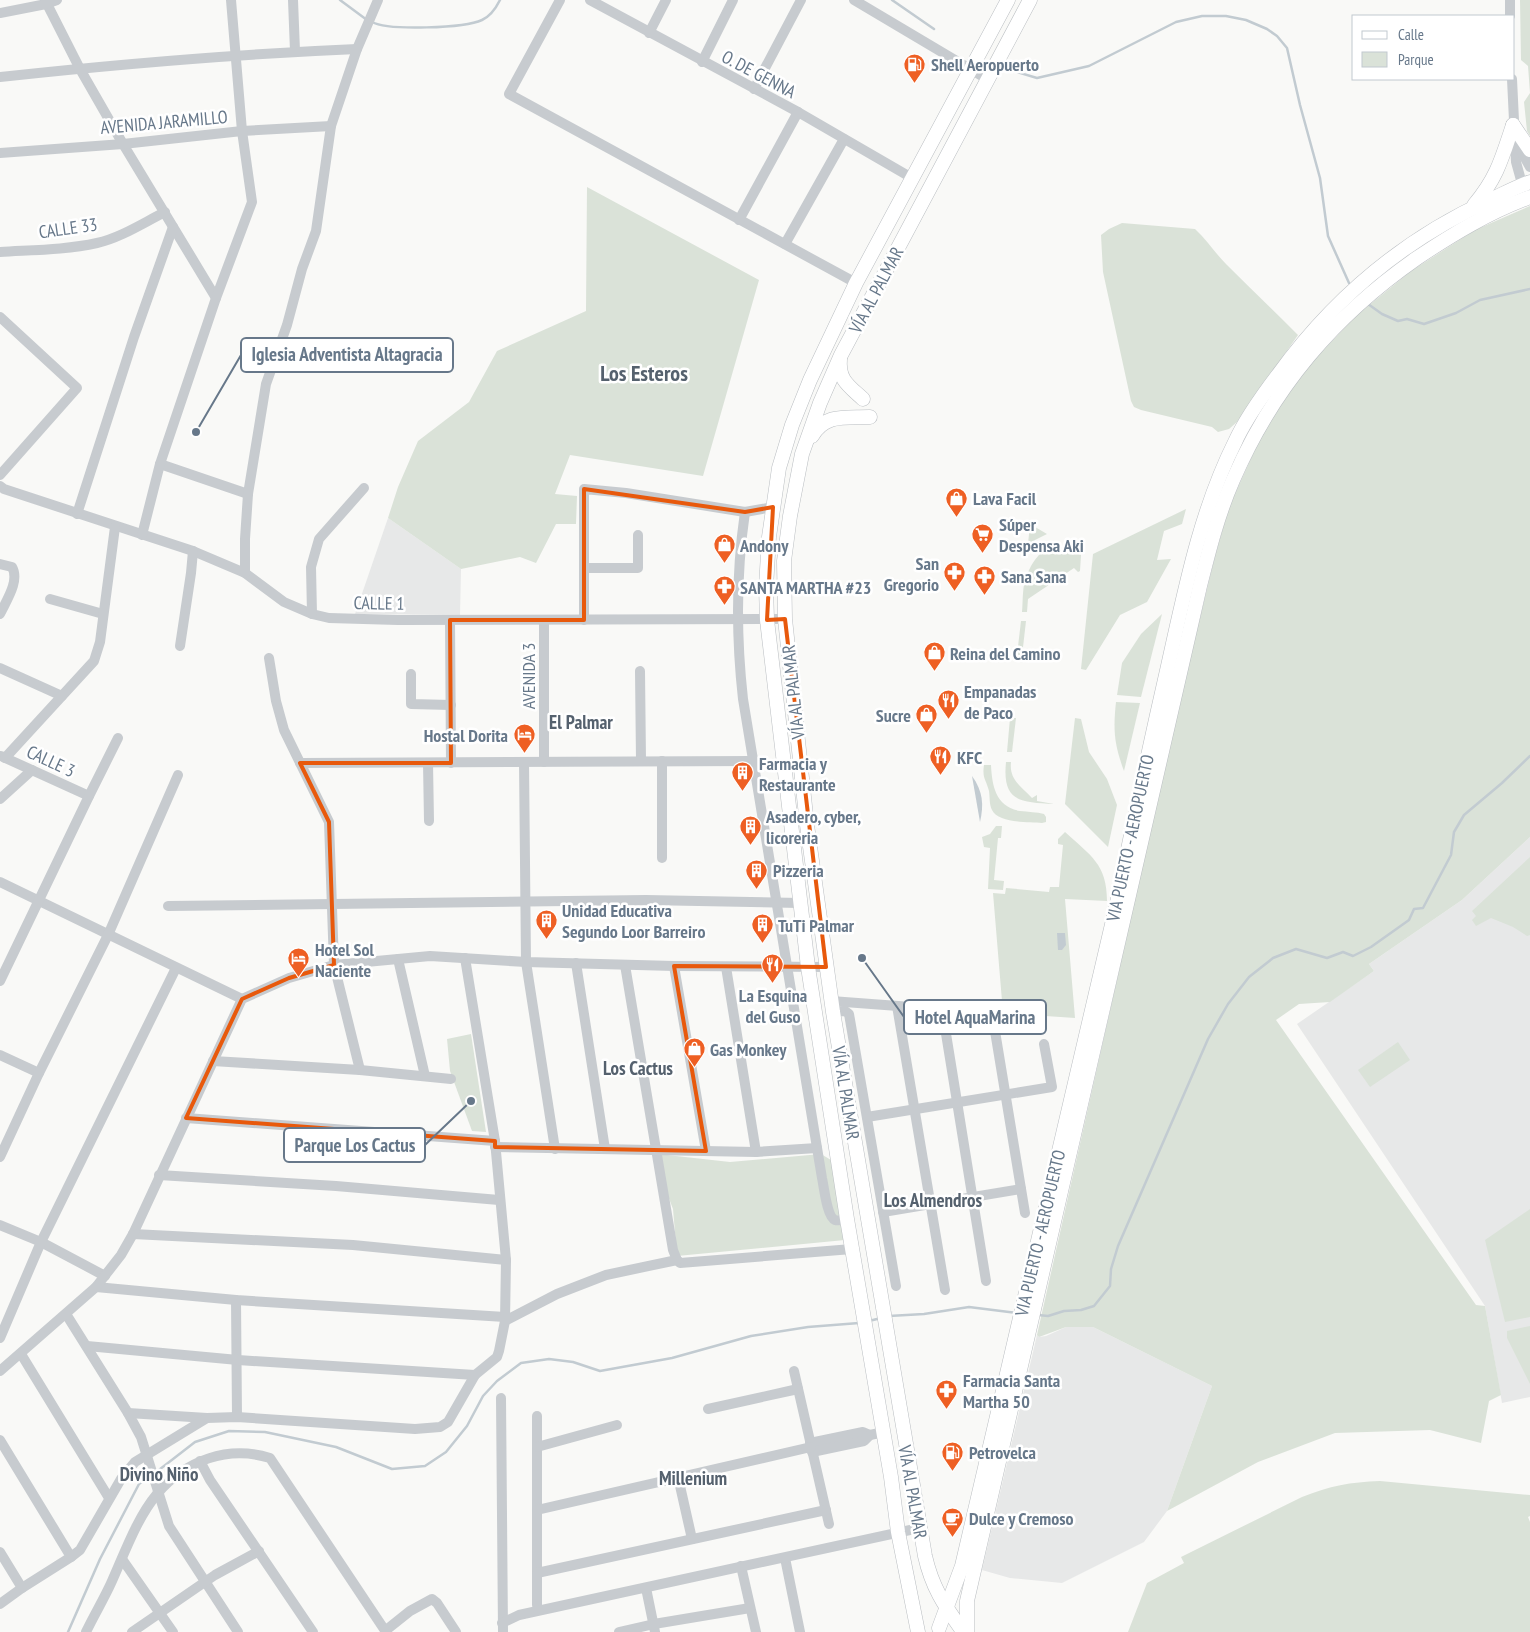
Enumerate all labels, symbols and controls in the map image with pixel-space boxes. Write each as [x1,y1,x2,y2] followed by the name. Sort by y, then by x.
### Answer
[1352,15,1515,80] legend
[1398,25,1424,44] text: Calle
[718,45,800,103] street label: O. DE GENNA
[1398,50,1434,69] text: Parque
[903,52,927,83] fuel station icon: Shell Aeropuerto
[931,53,1039,76] place label: Shell Aeropuerto
[99,105,229,139] street label: AVENIDA JARAMILLO
[37,213,99,243] street label: CALLE 33
[843,242,909,338] street label: VÍA AL PALMAR
[241,338,453,372] callout: Iglesia Adventista Altagracia
[251,342,443,366] text: Iglesia Adventista Altagracia
[600,359,688,387] district label: Los Esteros
[945,486,969,517] shop icon: Lava Facil
[973,487,1037,510] place label: Lava Facil
[999,513,1084,557] place label: Súper Despensa Aki
[971,522,995,553] supermarket icon: Súper Despensa Aki
[712,533,736,564] shop icon: Andony
[739,534,789,557] place label: Andony
[884,552,939,596] place label: San Gregorio
[943,561,967,592] pharmacy icon: San Gregorio
[973,564,997,595] pharmacy icon: Sana Sana
[1001,565,1066,588] place label: Sana Sana
[712,575,736,606] pharmacy icon: SANTA MARTHA #23
[740,576,871,599] place label: SANTA MARTHA #23
[353,591,405,615] street label: CALLE 1
[922,641,946,672] shop icon: Reina del Camino
[950,642,1060,665] place label: Reina del Camino
[517,643,540,709] street label: AVENIDA 3
[777,643,809,741] street label: VÍA AL PALMAR
[964,680,1036,724] place label: Empanadas de Paco
[936,689,960,720] restaurant icon: Empanadas de Paco
[915,703,939,734] shop icon: Sucre
[876,704,911,727] place label: Sucre
[549,710,613,734] district label: El Palmar
[512,723,536,754] hotel icon: Hostal Dorita
[424,724,508,747] place label: Hostal Dorita
[23,740,79,782] street label: CALLE 3
[929,745,953,776] restaurant icon: KFC
[957,746,982,769] place label: KFC
[759,752,836,796] place label: Farmacia y Restaurante
[1101,752,1159,925] street label: VIA PUERTO - AEROPUERTO
[731,761,755,792] building icon: Farmacia y Restaurante
[765,805,861,849] place label: Asadero, cyber, licoreria
[738,814,762,845] building icon: Asadero, cyber, licoreria
[745,858,769,889] building icon: Pizzeria
[773,859,824,882] place label: Pizzeria
[562,899,705,943] place label: Unidad Educativa Segundo Loor Barreiro
[534,908,558,939] building icon: Unidad Educativa Segundo Loor Barreiro
[750,913,774,944] building icon: TuTi Palmar
[778,914,855,937] place label: TuTi Palmar
[315,938,375,982] place label: Hotel Sol Naciente
[287,947,311,978] hotel icon: Hotel Sol Naciente
[761,953,785,984] restaurant icon: La Esquina del Guso
[739,984,807,1028] place label: La Esquina del Guso
[904,1000,1046,1034] callout: Hotel AquaMarina
[915,1005,1036,1029] text: Hotel AquaMarina
[682,1037,706,1068] shop icon: Gas Monkey
[710,1038,787,1061] place label: Gas Monkey
[827,1043,865,1142] street label: VÍA AL PALMAR
[603,1056,673,1080] district label: Los Cactus
[284,1128,425,1162] callout: Parque Los Cactus
[295,1133,416,1157] text: Parque Los Cactus
[1009,1147,1070,1319] street label: VIA PUERTO - AEROPUERTO
[884,1188,983,1212] district label: Los Almendros
[963,1369,1060,1413] place label: Farmacia Santa Martha 50
[935,1378,959,1409] pharmacy icon: Farmacia Santa Martha 50
[941,1440,965,1471] fuel station icon: Petrovelca
[969,1441,1036,1464] place label: Petrovelca
[893,1442,933,1541] street label: VÍA AL PALMAR
[120,1462,198,1486] district label: Divino Niño
[659,1466,727,1490] district label: Millenium
[941,1506,965,1537] cafe icon: Dulce y Cremoso
[969,1507,1074,1530] place label: Dulce y Cremoso

